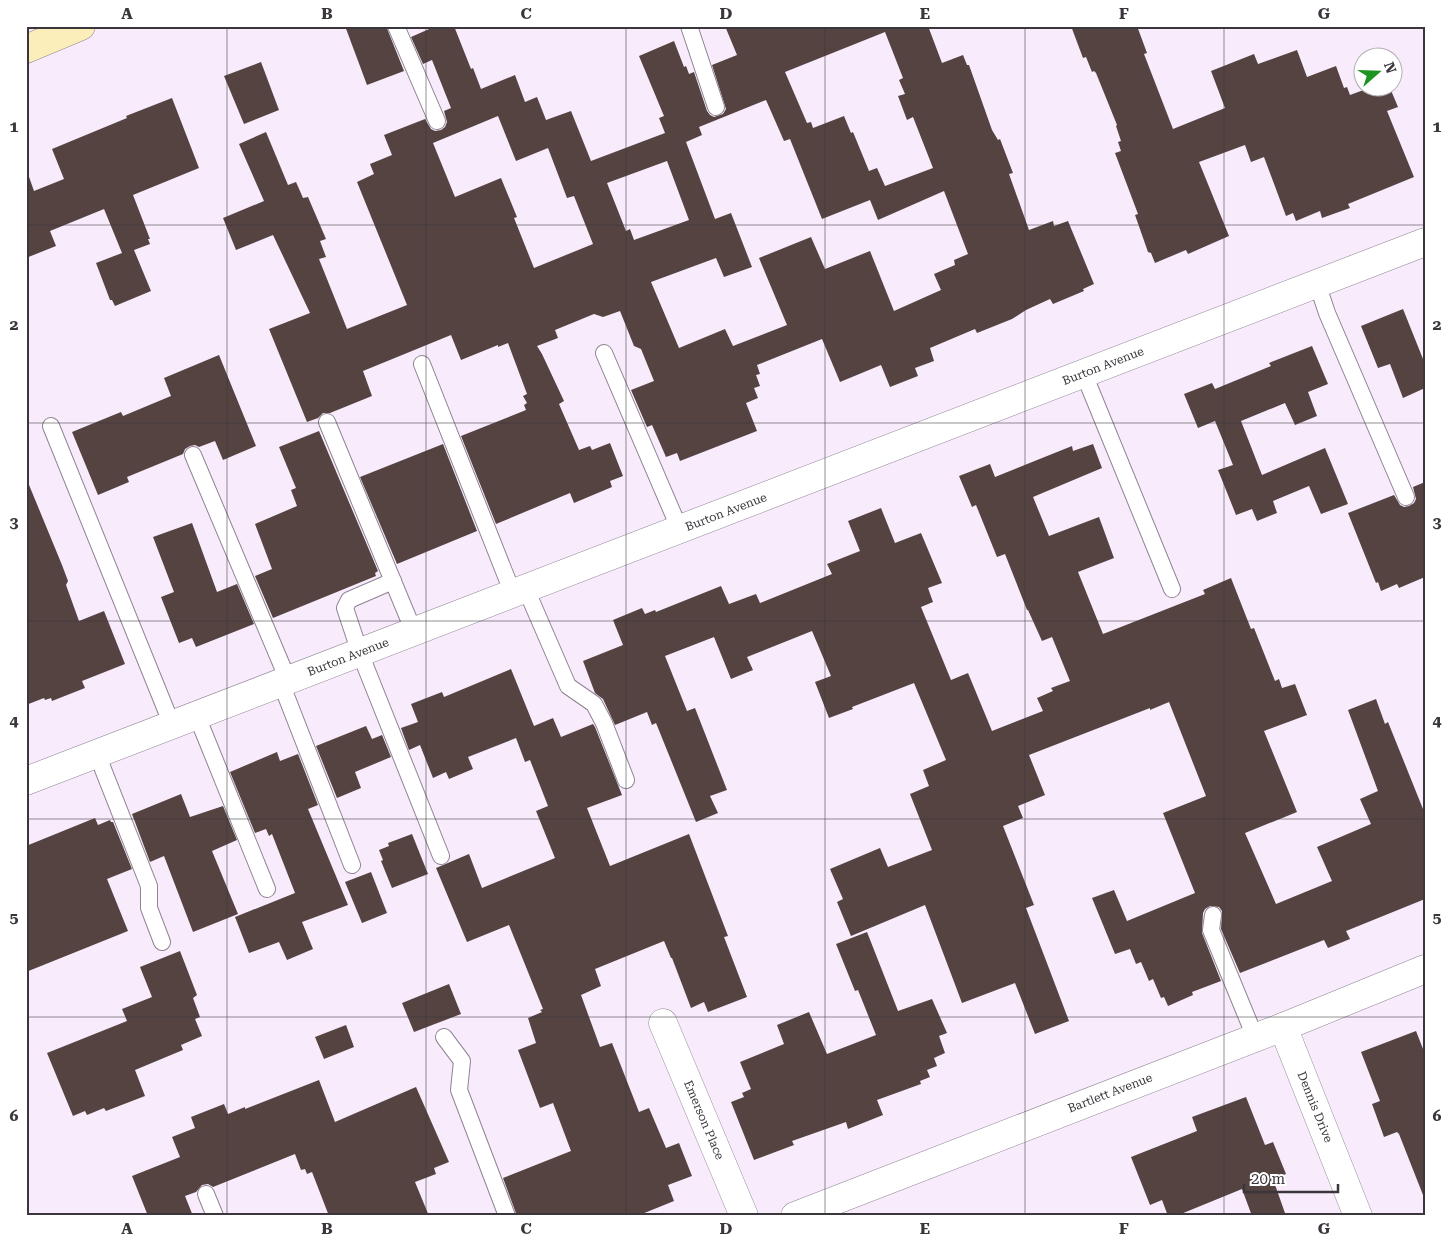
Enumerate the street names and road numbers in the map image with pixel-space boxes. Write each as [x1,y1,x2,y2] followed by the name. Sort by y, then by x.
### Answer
[1060,344,1146,388] street label: Burton Avenue
[683,490,769,534] street label: Burton Avenue
[305,635,391,679] street label: Burton Avenue
[1294,1069,1336,1145] street label: Dennis Drive
[1066,1070,1155,1116] street label: Bartlett Avenue
[681,1078,727,1162] street label: Emerson Place

